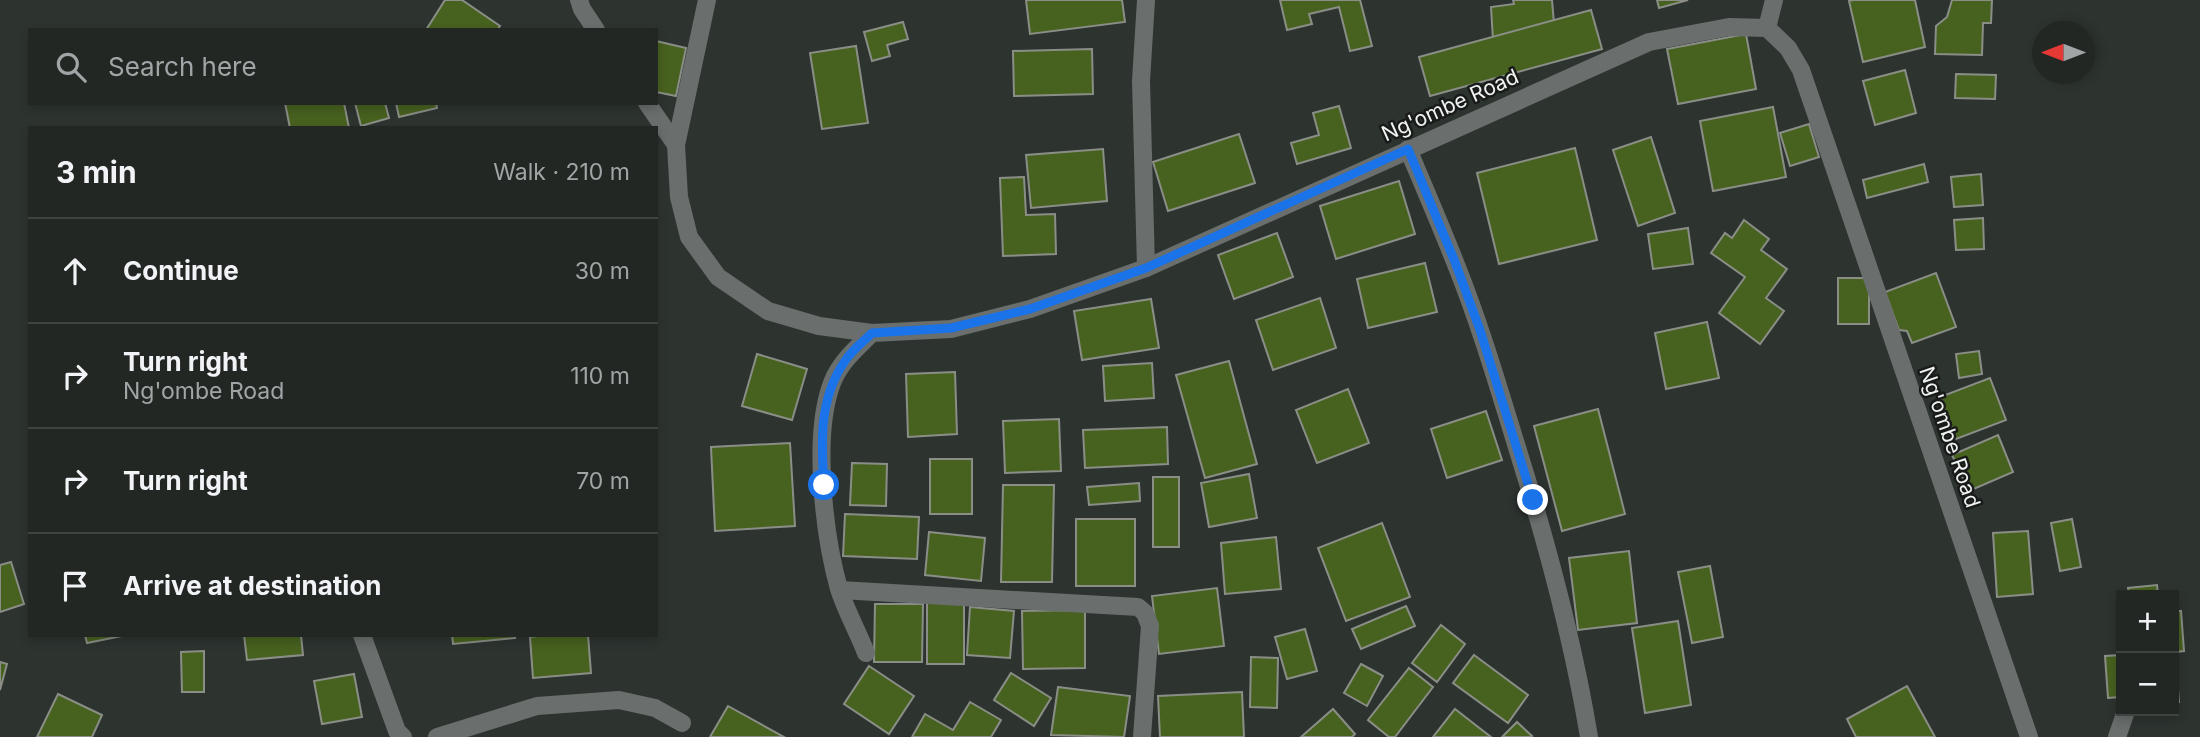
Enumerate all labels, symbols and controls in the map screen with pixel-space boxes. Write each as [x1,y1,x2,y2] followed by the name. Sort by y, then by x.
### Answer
[2032,21,2095,84] north arrow
[28,28,658,105] search box
[52,48,90,86] icon: search
[108,51,257,82] text: Search here
[1378,64,1522,146] street label: Ng'ombe Road
[56,154,137,190] text: 3 min
[493,158,630,186] text: Walk · 210 m
[56,252,94,290] icon: ahead
[123,255,239,286] text: Continue
[575,257,630,285] text: 30 m
[123,346,248,377] text: Turn right
[56,357,94,395] icon: right
[570,362,630,390] text: 110 m
[1914,363,1986,511] street label: Ng'ombe Road
[123,377,284,405] text: Ng'ombe Road
[56,462,94,500] icon: right
[123,465,248,496] text: Turn right
[576,467,630,495] text: 70 m
[808,469,839,500] route start
[1517,484,1548,515] route end
[56,567,94,605] icon: arrive
[123,570,382,601] text: Arrive at destination
[2116,590,2179,716] map controls
[2116,590,2179,653] button: +
[2116,653,2179,716] button: −

